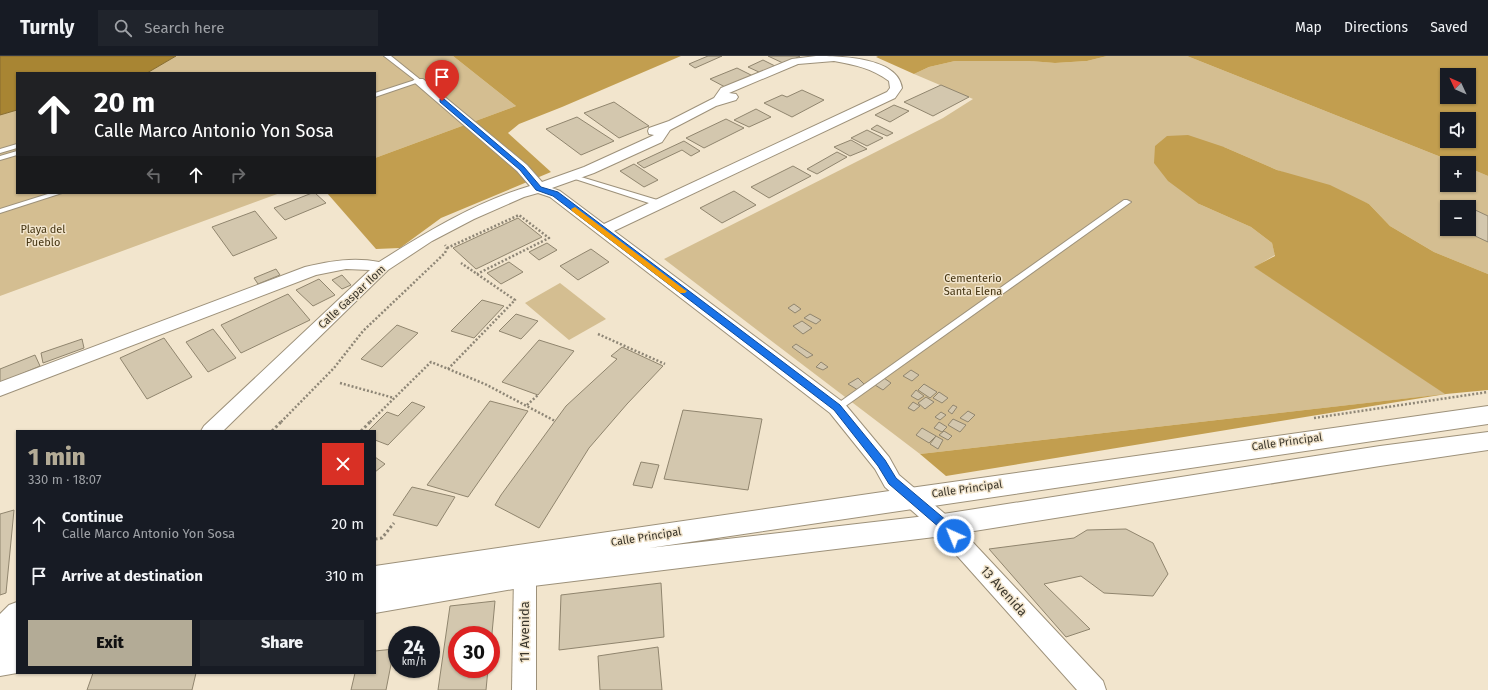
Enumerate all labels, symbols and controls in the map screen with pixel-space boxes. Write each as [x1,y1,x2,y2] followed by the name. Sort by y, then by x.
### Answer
[98,10,378,46] search box
[20,16,74,39] text: Turnly
[112,17,134,39] icon: search
[144,19,224,37] text: Search here
[1295,19,1322,36] text: Map
[1344,19,1408,36] text: Directions
[1430,19,1468,36] text: Saved
[425,60,459,101] pin
[431,66,453,88] icon: arrive
[1440,68,1476,104] north arrow
[1440,68,1476,236] map controls
[94,86,155,119] text: 20 m
[28,88,80,140] icon: ahead
[1440,112,1476,148] button: sound
[94,120,334,142] text: Calle Marco Antonio Yon Sosa
[1440,156,1476,192] button: +
[143,164,165,186] icon: left
[185,164,207,186] icon: ahead
[227,164,249,186] icon: right
[1440,200,1476,236] button: −
[20,223,66,249] park label: Playa del Pueblo
[316,263,388,331] street label: Calle Gaspar Ilom
[944,272,1002,298] park label: Cementerio Santa Elena
[1251,431,1323,453] street label: Calle Principal
[28,443,86,471] text: 1 min
[322,443,364,485] button: close
[28,472,102,487] text: 330 m · 18:07
[931,478,1003,500] street label: Calle Principal
[62,508,123,526] text: Continue
[28,513,50,535] icon: ahead
[331,515,364,533] text: 20 m
[933,515,975,557] position arrow
[610,525,682,549] street label: Calle Principal
[62,526,235,541] text: Calle Marco Antonio Yon Sosa
[977,563,1031,619] street label: 13 Avenida
[28,565,50,587] icon: arrive
[62,567,203,585] text: Arrive at destination
[325,567,364,585] text: 310 m
[517,601,532,663] street label: 11 Avenida
[28,620,192,666] button: Exit
[200,620,364,666] button: Share
[448,626,500,678] speed limit sign: 30
[403,635,425,659] text: 24
[402,656,426,668] text: km/h

